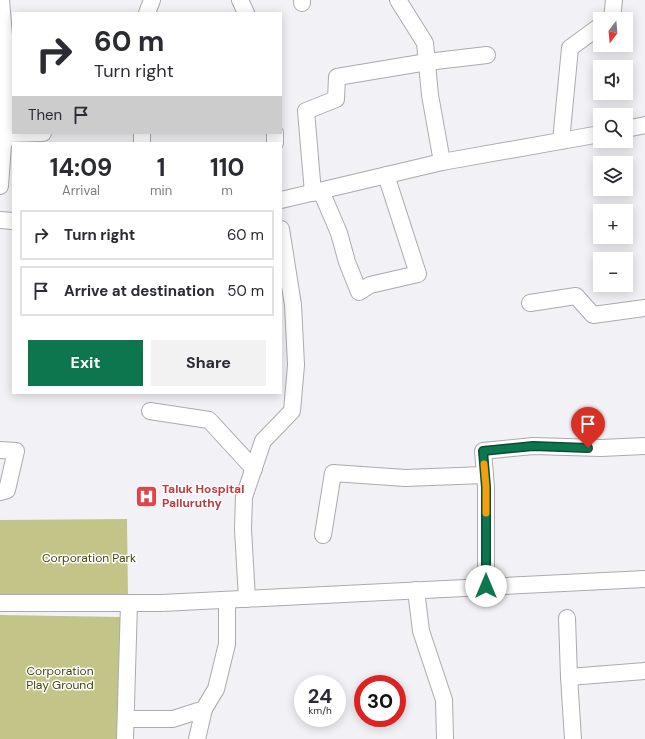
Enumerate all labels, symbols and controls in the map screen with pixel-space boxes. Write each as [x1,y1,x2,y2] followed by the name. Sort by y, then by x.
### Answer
[593,12,633,52] north arrow
[593,12,633,292] map controls
[94,23,164,60] text: 60 m
[28,28,80,80] icon: right
[94,59,174,83] text: Turn right
[593,60,633,100] button: sound
[70,104,92,126] icon: arrive
[28,105,62,125] text: Then
[593,108,633,148] button: search
[50,152,112,183] text: 14:09
[157,152,165,183] text: 1
[210,152,244,183] text: 110
[593,156,633,196] button: layers
[62,182,100,199] text: Arrival
[150,182,172,199] text: min
[221,182,233,199] text: m
[593,204,633,244] button: +
[30,224,52,246] icon: right
[64,225,135,245] text: Turn right
[227,225,264,245] text: 60 m
[593,252,633,292] button: −
[30,280,52,302] icon: arrive
[64,281,215,301] text: Arrive at destination
[227,281,264,301] text: 50 m
[28,340,143,386] button: Exit
[151,340,266,386] button: Share
[571,407,605,448] pin
[577,413,599,435] icon: arrive
[162,481,244,511] place label: Taluk Hospital Palluruthy
[134,483,160,509] hospital icon: Taluk Hospital Palluruthy
[42,550,136,566] park label: Corporation Park
[465,565,507,607] position arrow
[26,663,94,693] park label: Corporation Play Ground
[354,675,406,727] speed limit sign: 30
[308,683,332,709] text: 24
[308,704,332,717] text: km/h

